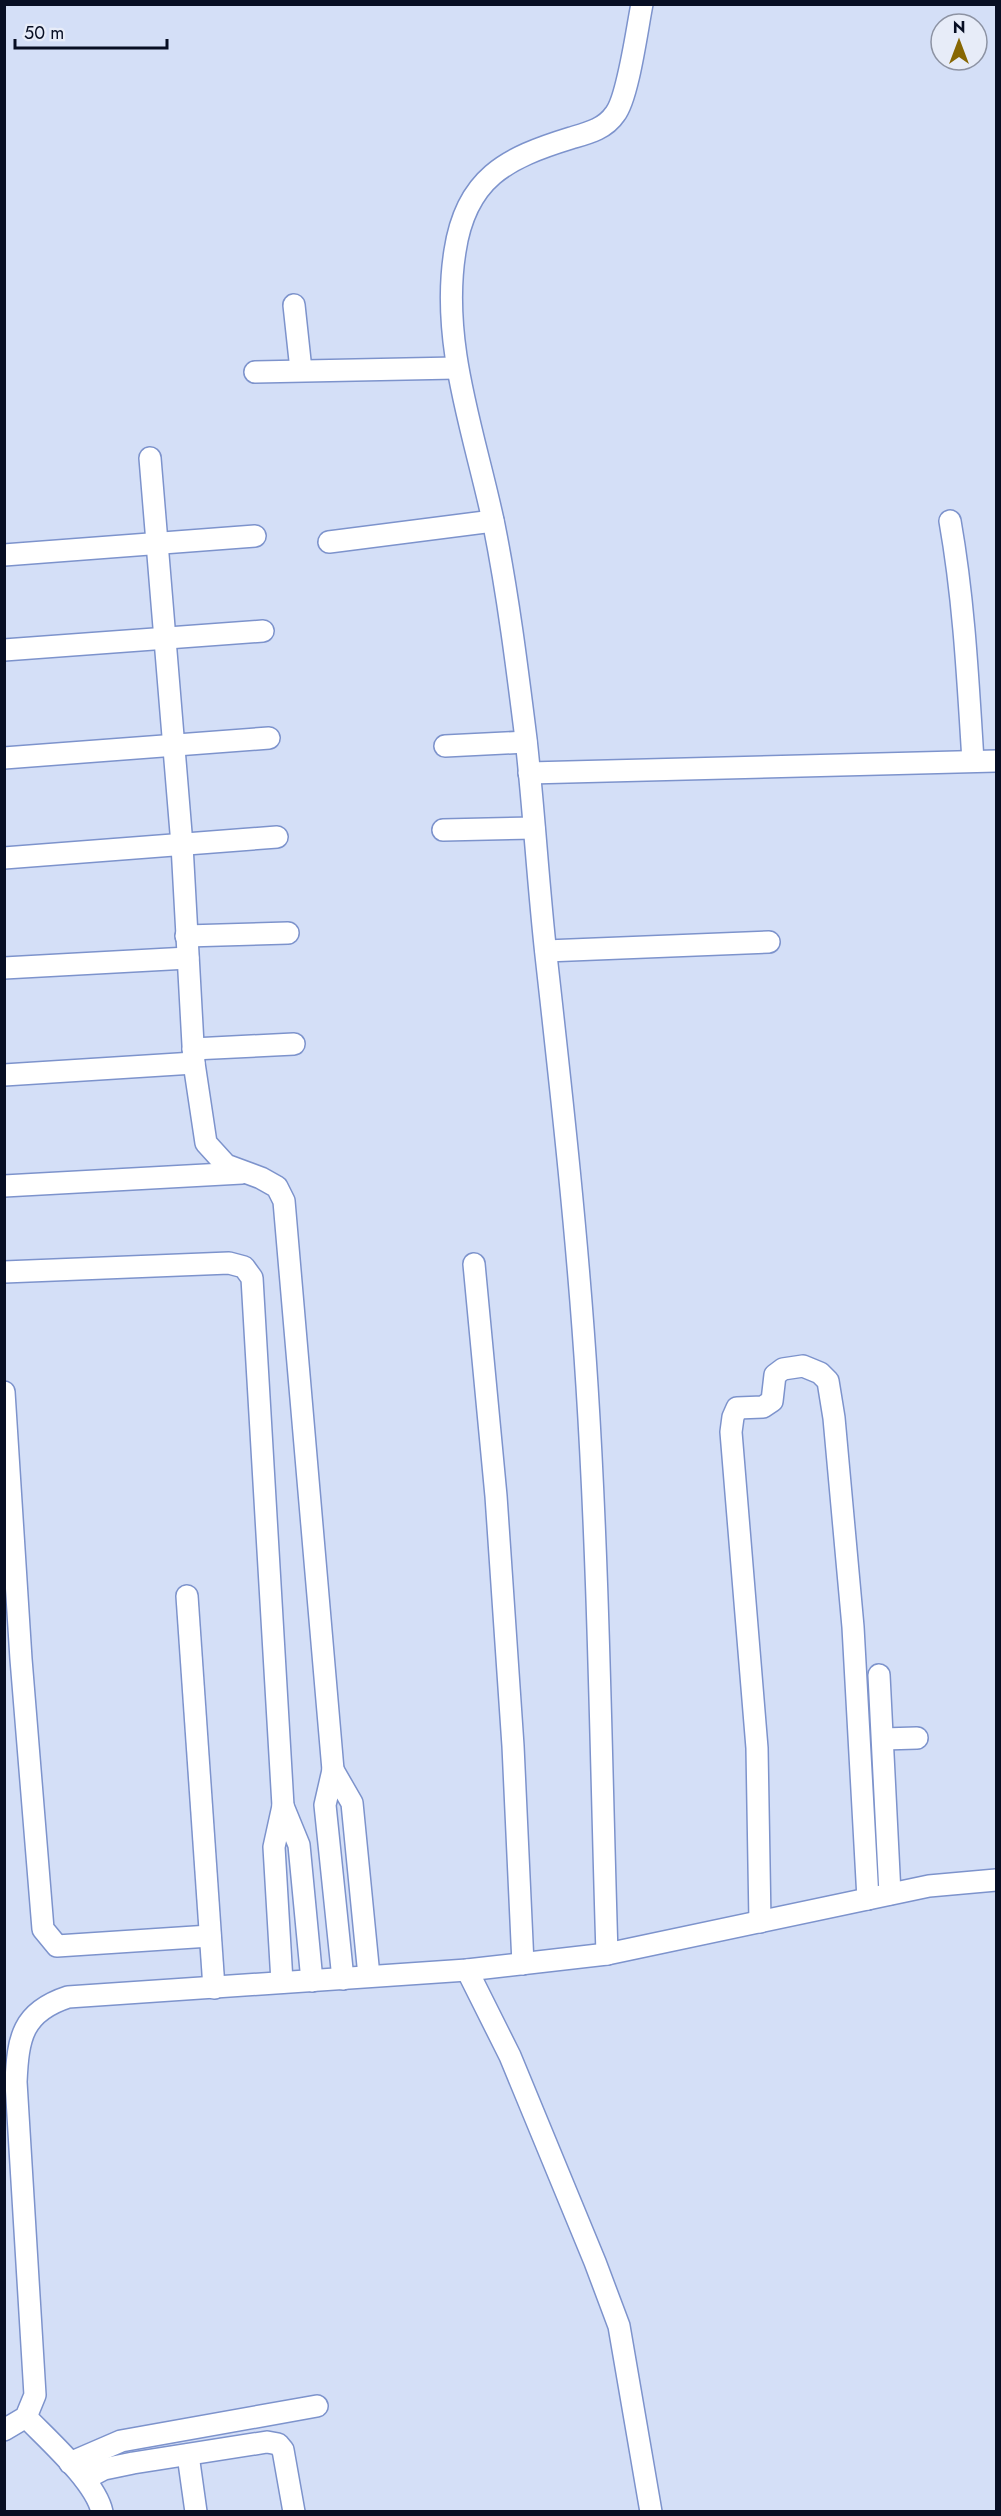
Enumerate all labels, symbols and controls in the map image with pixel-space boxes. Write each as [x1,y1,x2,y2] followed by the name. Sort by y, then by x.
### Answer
[15,12,166,50] scale bar
[929,12,989,72] north arrow
[953,16,965,39] text: N
[24,20,64,46] text: 50 m

